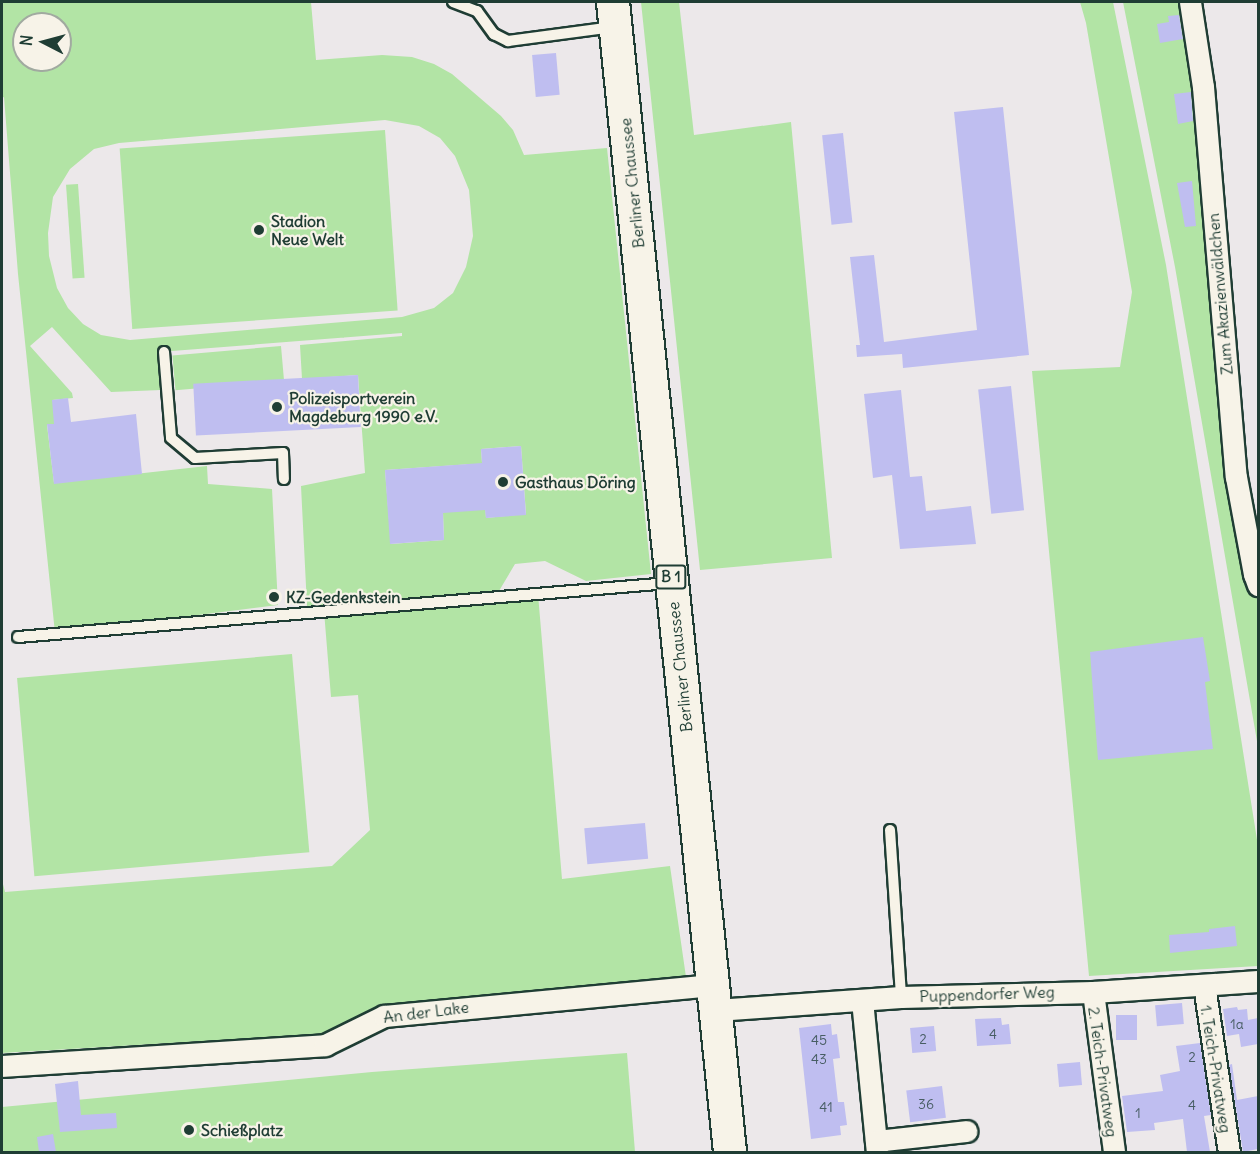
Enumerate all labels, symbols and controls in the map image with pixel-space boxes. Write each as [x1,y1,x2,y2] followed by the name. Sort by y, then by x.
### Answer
[12,12,72,72] north arrow
[16,34,37,47] text: N
[616,117,648,249] street label: Berliner Chaussee
[271,211,344,249] place label: Stadion Neue Welt
[1203,212,1237,376] street label: Zum Akazienwäldchen
[252,223,266,237] marker: Stadion Neue Welt
[289,388,438,426] place label: Polizeisportverein Magdeburg 1990 e.V.
[270,400,284,414] marker: Polizeisportverein Magdeburg 1990 e.V.
[515,472,636,492] place label: Gasthaus Döring
[496,475,510,489] marker: Gasthaus Döring
[654,565,688,589] road number: B 1
[286,587,401,607] place label: KZ-Gedenkstein
[267,590,281,604] marker: KZ-Gedenkstein
[664,601,696,733] street label: Berliner Chaussee
[919,982,1055,1006] street label: Puppendorfer Weg
[382,997,470,1027] street label: An der Lake
[1196,1004,1236,1134] street label: 1. Teich-Privatweg
[1084,1006,1122,1138] street label: 2. Teich-Privatweg
[1230,1016,1244,1032] house number: 1a
[989,1026,997,1042] house number: 4
[919,1031,927,1047] house number: 2
[811,1032,827,1048] house number: 45
[1188,1049,1196,1065] house number: 2
[811,1051,827,1067] house number: 43
[918,1096,934,1112] house number: 36
[1188,1097,1196,1113] house number: 4
[819,1099,833,1115] house number: 41
[1135,1105,1141,1121] house number: 1
[201,1120,283,1140] place label: Schießplatz
[182,1123,196,1137] marker: Schießplatz

